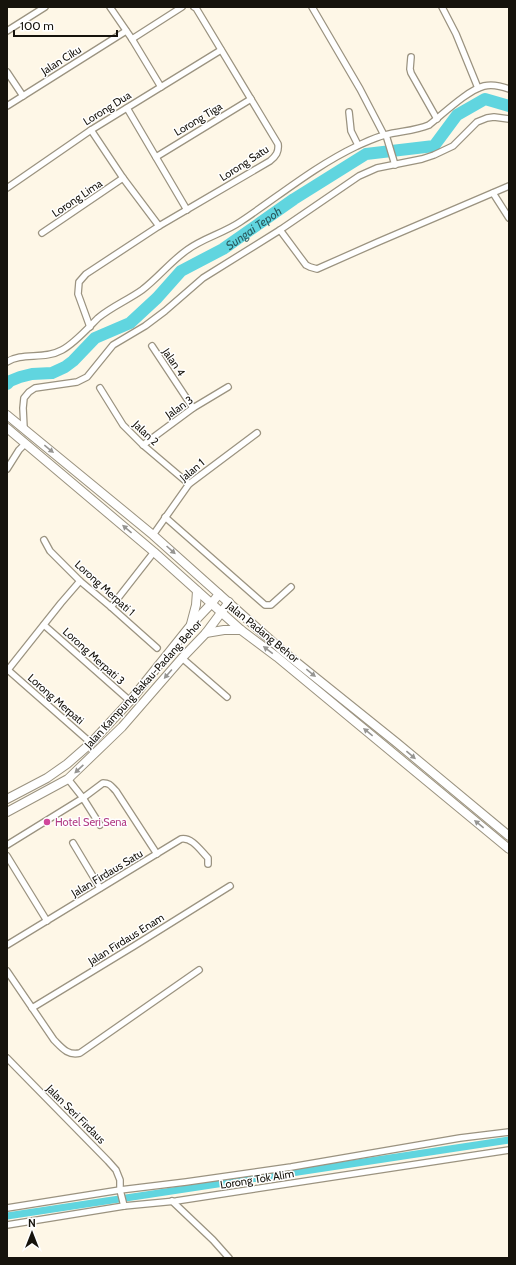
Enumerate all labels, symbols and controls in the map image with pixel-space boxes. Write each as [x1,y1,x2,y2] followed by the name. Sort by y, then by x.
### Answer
[14,12,117,38] scale bar
[20,18,54,33] text: 100 m
[38,42,84,78] street label: Jalan Ciku
[80,87,134,128] street label: Lorong Dua
[171,99,225,139] street label: Lorong Tiga
[217,142,271,184] street label: Lorong Satu
[49,176,105,220] street label: Lorong Lima
[222,203,284,252] water label: Sungai Tepoh
[159,344,189,379] street label: Jalan 4
[162,393,196,422] street label: Jalan 3
[130,417,162,449] street label: Jalan 2
[44,445,55,454] one-way arrow
[176,456,207,485] street label: Jalan 1
[121,524,132,533] one-way arrow
[165,546,176,555] one-way arrow
[72,557,138,619] street label: Lorong Merpati 1
[223,598,302,666] street label: Jalan Padang Behor
[81,616,205,752] street label: Jalan Kampung Bakau-Padang Behor
[60,624,128,688] street label: Lorong Merpati 3
[262,646,273,655] one-way arrow
[305,668,316,677] one-way arrow
[163,669,172,679] one-way arrow
[25,671,87,727] street label: Lorong Merpati
[363,728,374,737] one-way arrow
[406,750,417,759] one-way arrow
[74,764,84,774] one-way arrow
[55,815,127,829] place label: Hotel Seri Sena
[42,817,52,827] marker: Hotel Seri Sena
[474,820,485,828] one-way arrow
[68,846,146,900] street label: Jalan Firdaus Satu
[85,910,167,969] street label: Jalan Firdaus Enam
[43,1081,109,1147] street label: Jalan Seri Firdaus
[219,1166,295,1192] street label: Lorong Tok Alim
[12,1213,52,1253] north arrow
[28,1216,36,1230] text: N

